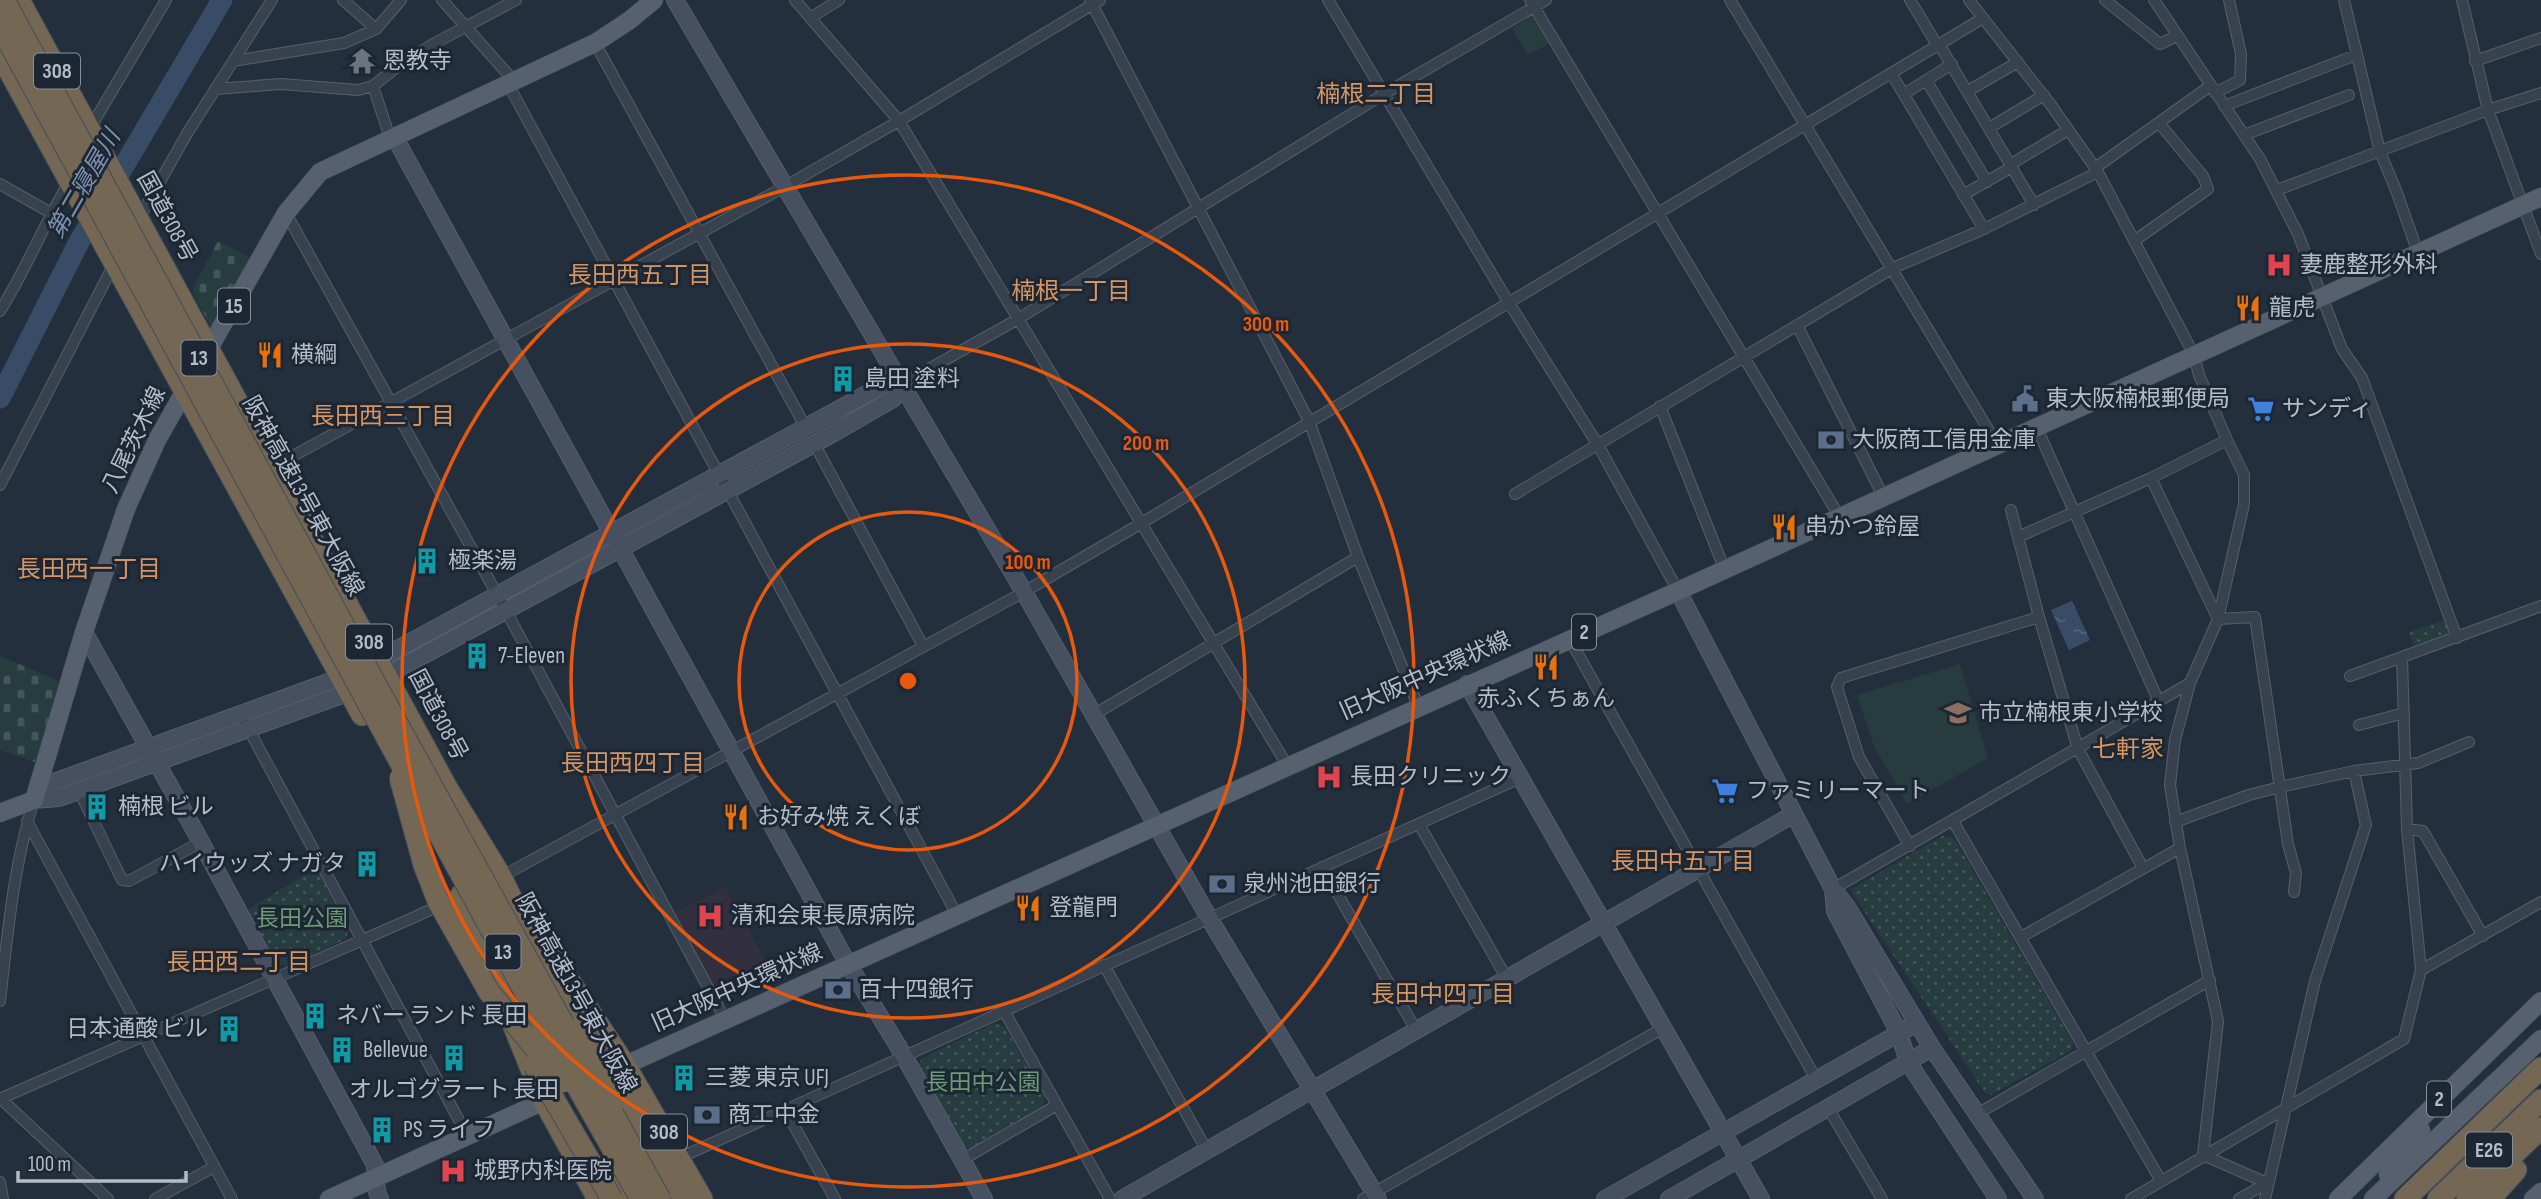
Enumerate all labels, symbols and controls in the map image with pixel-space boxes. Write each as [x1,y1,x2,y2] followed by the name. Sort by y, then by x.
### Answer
[347,46,377,76] temple icon: 恩教寺
[383,47,452,75] place label: 恩教寺
[34,54,80,88] road number: 308
[1316,80,1436,109] district label: 楠根二丁目
[41,122,128,243] water label: 第二寝屋川
[131,167,203,267] street label: 国道308号
[2264,250,2294,280] hospital icon: 妻鹿整形外科
[2300,251,2438,279] place label: 妻鹿整形外科
[568,261,712,290] district label: 長田西五丁目
[1011,277,1131,306] district label: 楠根一丁目
[218,288,250,324] road number: 15
[2233,293,2263,323] restaurant icon: 龍虎
[2269,294,2315,322] place label: 龍虎
[1243,312,1289,337] text: 300 m
[182,340,216,376] road number: 13
[255,340,285,370] restaurant icon: 横綱
[291,341,337,369] place label: 横綱
[828,364,858,394] building icon: 島田 塗料
[864,365,960,393] place label: 島田 塗料
[96,382,172,498] street label: 八尾茨木線
[2010,384,2040,414] public building icon: 東大阪楠根郵便局
[2046,385,2230,413] place label: 東大阪楠根郵便局
[236,391,370,601] street label: 阪神高速13号東大阪線
[2246,394,2276,424] supermarket icon: サンディ
[2282,395,2372,423] place label: サンディ
[311,402,455,431] district label: 長田西三丁目
[1816,425,1846,455] bank icon: 大阪商工信用金庫
[1852,426,2036,454] place label: 大阪商工信用金庫
[1123,431,1169,456] text: 200 m
[1769,512,1799,542] restaurant icon: 串かつ鈴屋
[1805,513,1920,541] place label: 串かつ鈴屋
[412,546,442,576] building icon: 極楽湯
[448,547,517,575] place label: 極楽湯
[1005,550,1051,575] text: 100 m
[17,555,161,584] district label: 長田西一丁目
[1572,614,1596,650] road number: 2
[346,624,392,660] road number: 308
[1335,626,1515,726] street label: 旧大阪中央環状線
[462,641,492,671] building icon: 7-Eleven
[498,642,565,670] place label: 7-Eleven
[1531,652,1561,682] restaurant icon: 赤ふくちぁん
[402,665,474,765] street label: 国道308号
[896,669,920,693] centre of rings
[1477,685,1615,713] place label: 赤ふくちぁん
[1943,698,1973,728] school or university icon: 市立楠根東小学校
[1979,699,2163,727] place label: 市立楠根東小学校
[2092,735,2164,764] district label: 七軒家
[561,749,705,778] district label: 長田西四丁目
[1314,762,1344,792] hospital icon: 長田クリニック
[1350,763,1511,791] place label: 長田クリニック
[1710,776,1740,806] supermarket icon: ファミリーマート
[1746,777,1930,805] place label: ファミリーマート
[82,792,112,822] building icon: 楠根 ビル
[118,793,214,821] place label: 楠根 ビル
[721,802,751,832] restaurant icon: お好み焼 えくぼ
[757,803,921,831] place label: お好み焼 えくぼ
[1611,847,1755,876] district label: 長田中五丁目
[352,849,382,879] building icon: ハイウッズ ナガタ
[159,850,346,878] place label: ハイウッズ ナガタ
[1207,869,1237,899] bank icon: 泉州池田銀行
[1243,870,1381,898] place label: 泉州池田銀行
[509,888,643,1098] street label: 阪神高速13号東大阪線
[1013,893,1043,923] restaurant icon: 登龍門
[1049,894,1118,922] place label: 登龍門
[695,901,725,931] hospital icon: 清和会東長原病院
[731,902,915,930] place label: 清和会東長原病院
[256,905,348,933] park label: 長田公園
[486,934,520,970] road number: 13
[647,938,827,1038] street label: 旧大阪中央環状線
[167,948,311,977] district label: 長田西二丁目
[823,975,853,1005] bank icon: 百十四銀行
[859,976,974,1004] place label: 百十四銀行
[1371,980,1515,1009] district label: 長田中四丁目
[300,1001,330,1031] building icon: ネバー ランド 長田
[336,1002,527,1030] place label: ネバー ランド 長田
[214,1014,244,1044] building icon: 日本通酸 ビル
[66,1015,208,1043] place label: 日本通酸 ビル
[327,1035,357,1065] building icon: Bellevue
[363,1036,428,1064] place label: Bellevue
[439,1043,469,1073] building icon: オルゴグラート 長田
[669,1063,699,1093] building icon: 三菱 東京 UFJ
[705,1064,829,1092] place label: 三菱 東京 UFJ
[926,1069,1041,1097] park label: 長田中公園
[349,1076,559,1104] place label: オルゴグラート 長田
[2427,1082,2451,1116] road number: 2
[692,1100,722,1130] bank icon: 商工中金
[728,1101,820,1129] place label: 商工中金
[641,1114,687,1150] road number: 308
[367,1115,397,1145] building icon: PS ライフ
[403,1116,495,1144] place label: PS ライフ
[2466,1132,2512,1168] road number: E26
[18,1140,186,1184] scale bar
[28,1152,71,1177] text: 100 m
[438,1156,468,1186] hospital icon: 城野内科医院
[474,1157,612,1185] place label: 城野内科医院

